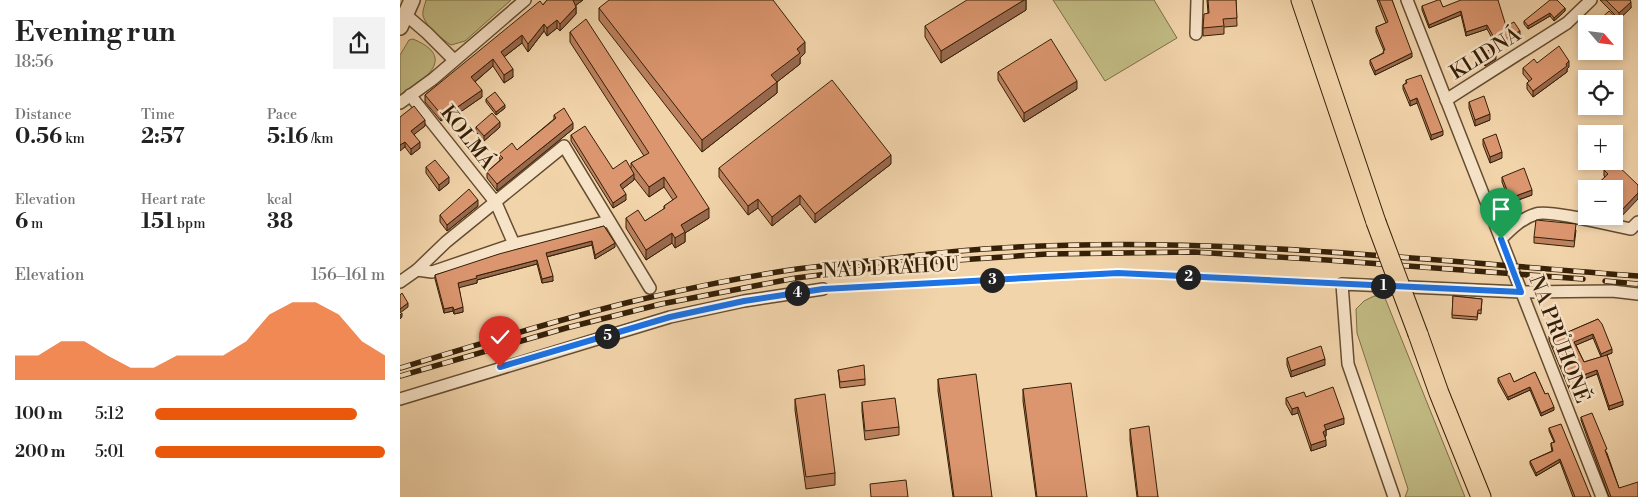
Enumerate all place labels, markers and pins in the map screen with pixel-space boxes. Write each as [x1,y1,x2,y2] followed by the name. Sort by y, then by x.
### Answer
[1480,188,1522,239] pin
[1176,264,1200,290] pin: 2
[980,268,1004,292] pin: 3
[1370,274,1396,298] pin: 1
[784,280,810,306] pin: 4
[479,316,521,367] pin
[594,324,620,348] pin: 5

